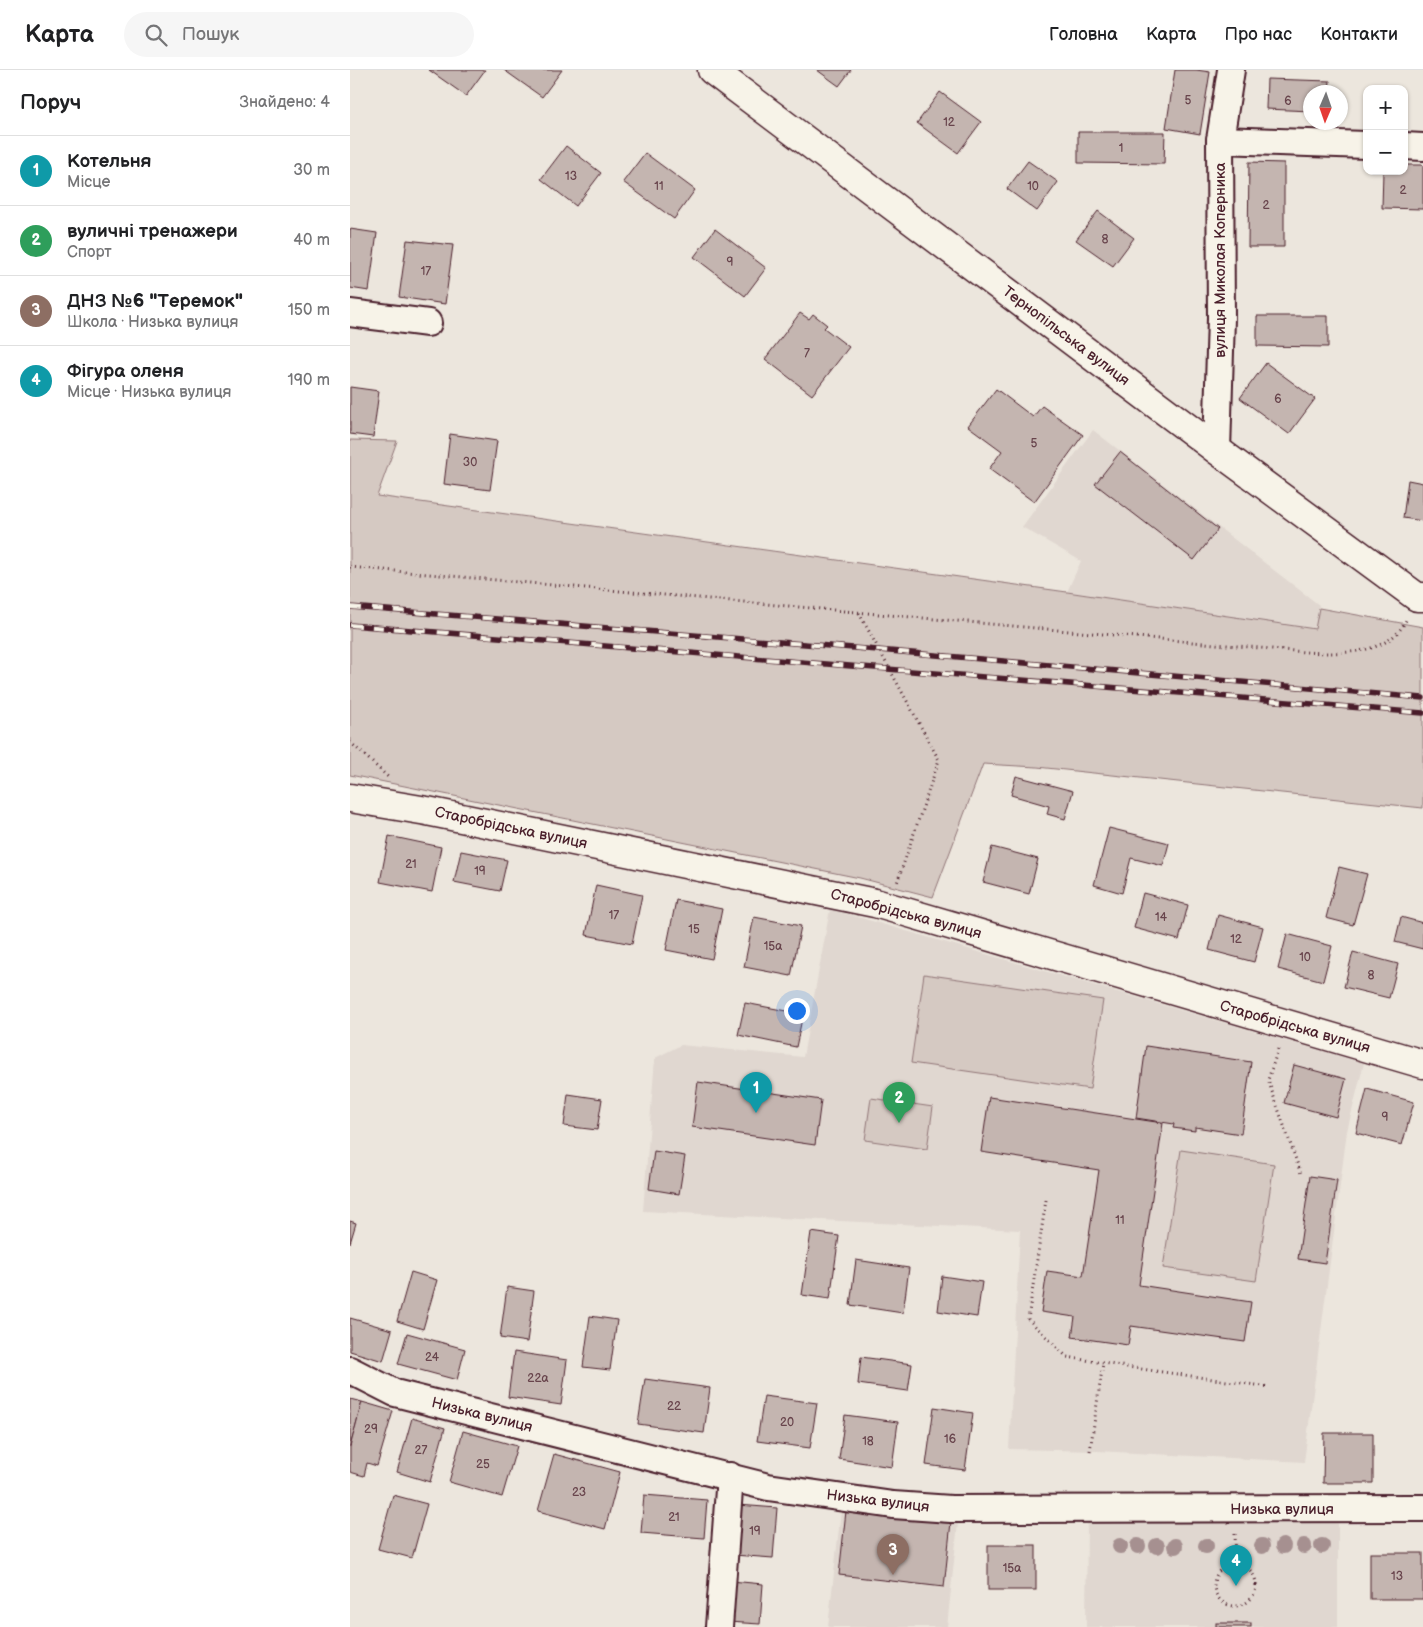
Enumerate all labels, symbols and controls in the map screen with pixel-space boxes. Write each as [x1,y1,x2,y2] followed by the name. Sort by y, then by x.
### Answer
[124,12,474,57] search box
[25,20,94,49] text: Карта
[142,21,170,49] icon: search
[182,23,239,46] text: Пошук
[1049,24,1118,45] text: Головна
[1146,24,1197,45] text: Карта
[1225,24,1292,45] text: Про нас
[1320,24,1398,45] text: Контакти
[1303,85,1348,130] north arrow
[1363,85,1408,175] map controls
[1363,85,1408,130] button: +
[20,90,81,115] text: Поруч
[240,93,330,112] text: Знайдено: 4
[1185,93,1192,108] house number: 5
[1284,94,1292,109] house number: 6
[943,115,955,130] house number: 12
[1363,130,1408,175] button: −
[1119,141,1123,156] house number: 1
[67,150,152,173] text: Котельня
[33,161,39,180] text: 1
[293,161,330,180] text: 30 m
[1211,162,1230,358] street label: вулиця Миколая Коперника
[565,169,577,184] house number: 13
[67,173,111,192] text: Місце
[654,179,664,194] house number: 11
[1027,179,1039,194] house number: 10
[1399,183,1407,198] house number: 2
[1262,198,1270,213] house number: 2
[67,220,238,243] text: вуличні тренажери
[31,231,41,250] text: 2
[293,231,330,250] text: 40 m
[1102,232,1109,247] house number: 8
[67,243,112,262] text: Спорт
[727,255,734,270] house number: 9
[421,264,431,279] house number: 17
[999,282,1133,390] street label: Тернопільська вулиця
[67,290,243,313] text: ДНЗ №6 "Теремок"
[31,301,41,320] text: 3
[288,301,330,320] text: 150 m
[67,313,238,332] text: Школа · Низька вулиця
[804,346,810,361] house number: 7
[67,360,184,383] text: Фігура оленя
[31,371,41,390] text: 4
[288,371,330,390] text: 190 m
[67,383,231,402] text: Місце · Низька вулиця
[1274,392,1282,407] house number: 6
[1031,436,1038,451] house number: 5
[463,455,477,470] house number: 30
[433,803,589,853] street label: Старобрідська вулиця
[405,857,417,872] house number: 21
[474,864,486,879] house number: 19
[828,885,984,943] street label: Старобрідська вулиця
[609,908,619,923] house number: 17
[1155,910,1168,925] house number: 14
[688,922,700,937] house number: 15
[1230,932,1242,947] house number: 12
[764,939,782,954] house number: 15а
[1299,950,1311,965] house number: 10
[1368,968,1375,983] house number: 8
[1218,996,1372,1058] street label: Старобрідська вулиця
[784,998,810,1024] your location
[740,1072,772,1113] pin: 1
[883,1082,915,1123] pin: 2
[1382,1110,1389,1125] house number: 9
[1115,1213,1125,1228] house number: 11
[425,1350,440,1365] house number: 24
[527,1371,549,1386] house number: 22а
[429,1393,535,1437] street label: Низька вулиця
[667,1399,681,1414] house number: 22
[780,1415,794,1430] house number: 20
[364,1422,378,1437] house number: 29
[944,1432,956,1447] house number: 16
[862,1434,874,1449] house number: 18
[415,1443,428,1458] house number: 27
[476,1457,490,1472] house number: 25
[572,1485,586,1500] house number: 23
[825,1485,931,1517] street label: Низька вулиця
[1230,1500,1334,1519] street label: Низька вулиця
[668,1510,680,1525] house number: 21
[749,1524,761,1539] house number: 19
[877,1534,909,1575] pin: 3
[1220,1545,1252,1586] pin: 4
[1003,1561,1021,1576] house number: 15а
[1391,1569,1403,1584] house number: 13

